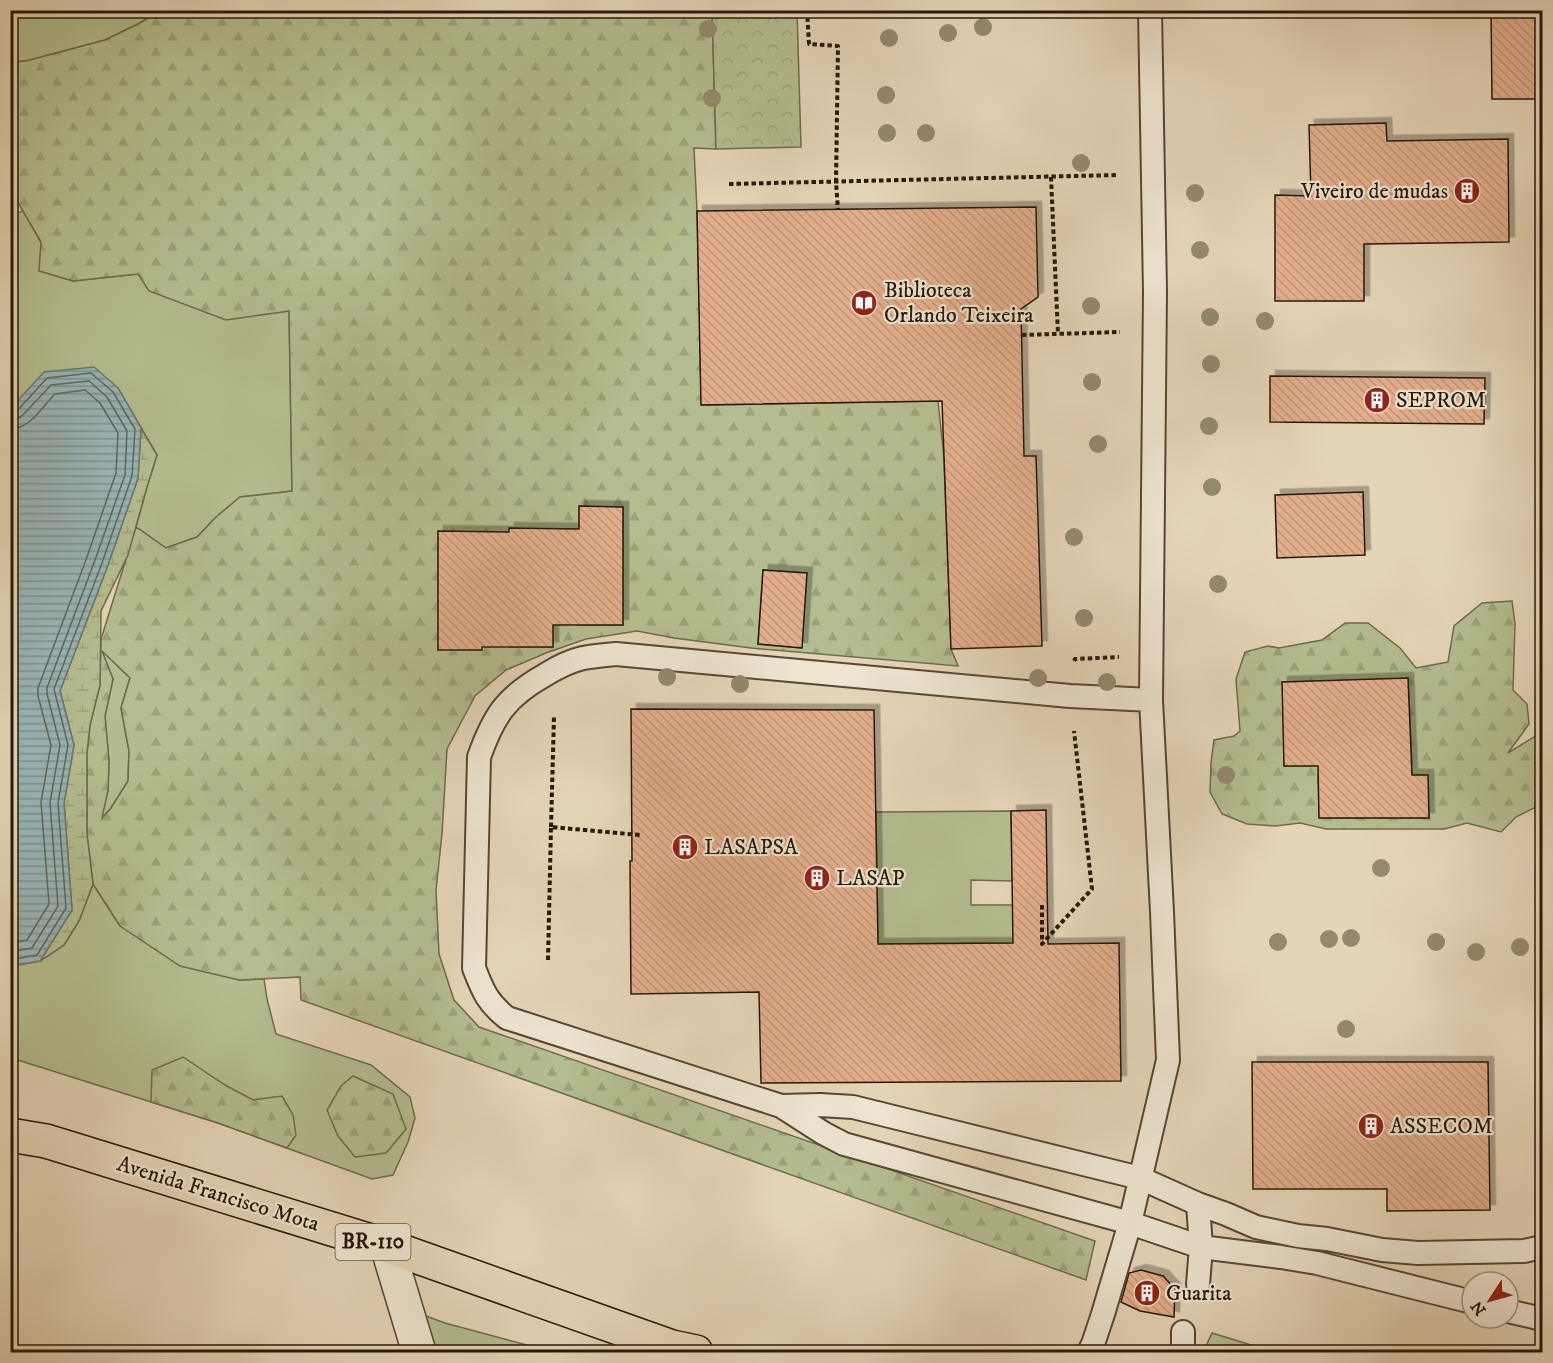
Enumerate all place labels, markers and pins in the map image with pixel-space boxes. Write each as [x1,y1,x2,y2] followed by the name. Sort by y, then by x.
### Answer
[1452,176,1482,206] building icon: Viveiro de mudas
[1300,178,1448,205] place label: Viveiro de mudas
[884,277,1034,329] place label: Biblioteca Orlando Teixeira
[849,288,879,318] library icon: Biblioteca Orlando Teixeira
[1362,385,1392,415] building icon: SEPROM
[1396,387,1486,414] place label: SEPROM
[670,832,700,862] building icon: LASAPSA
[704,834,799,861] place label: LASAPSA
[802,863,832,893] building icon: LASAP
[836,865,905,892] place label: LASAP
[1356,1111,1386,1141] building icon: ASSECOM
[1390,1113,1493,1140] place label: ASSECOM
[1132,1278,1162,1308] building icon: Guarita
[1166,1280,1232,1307] place label: Guarita

